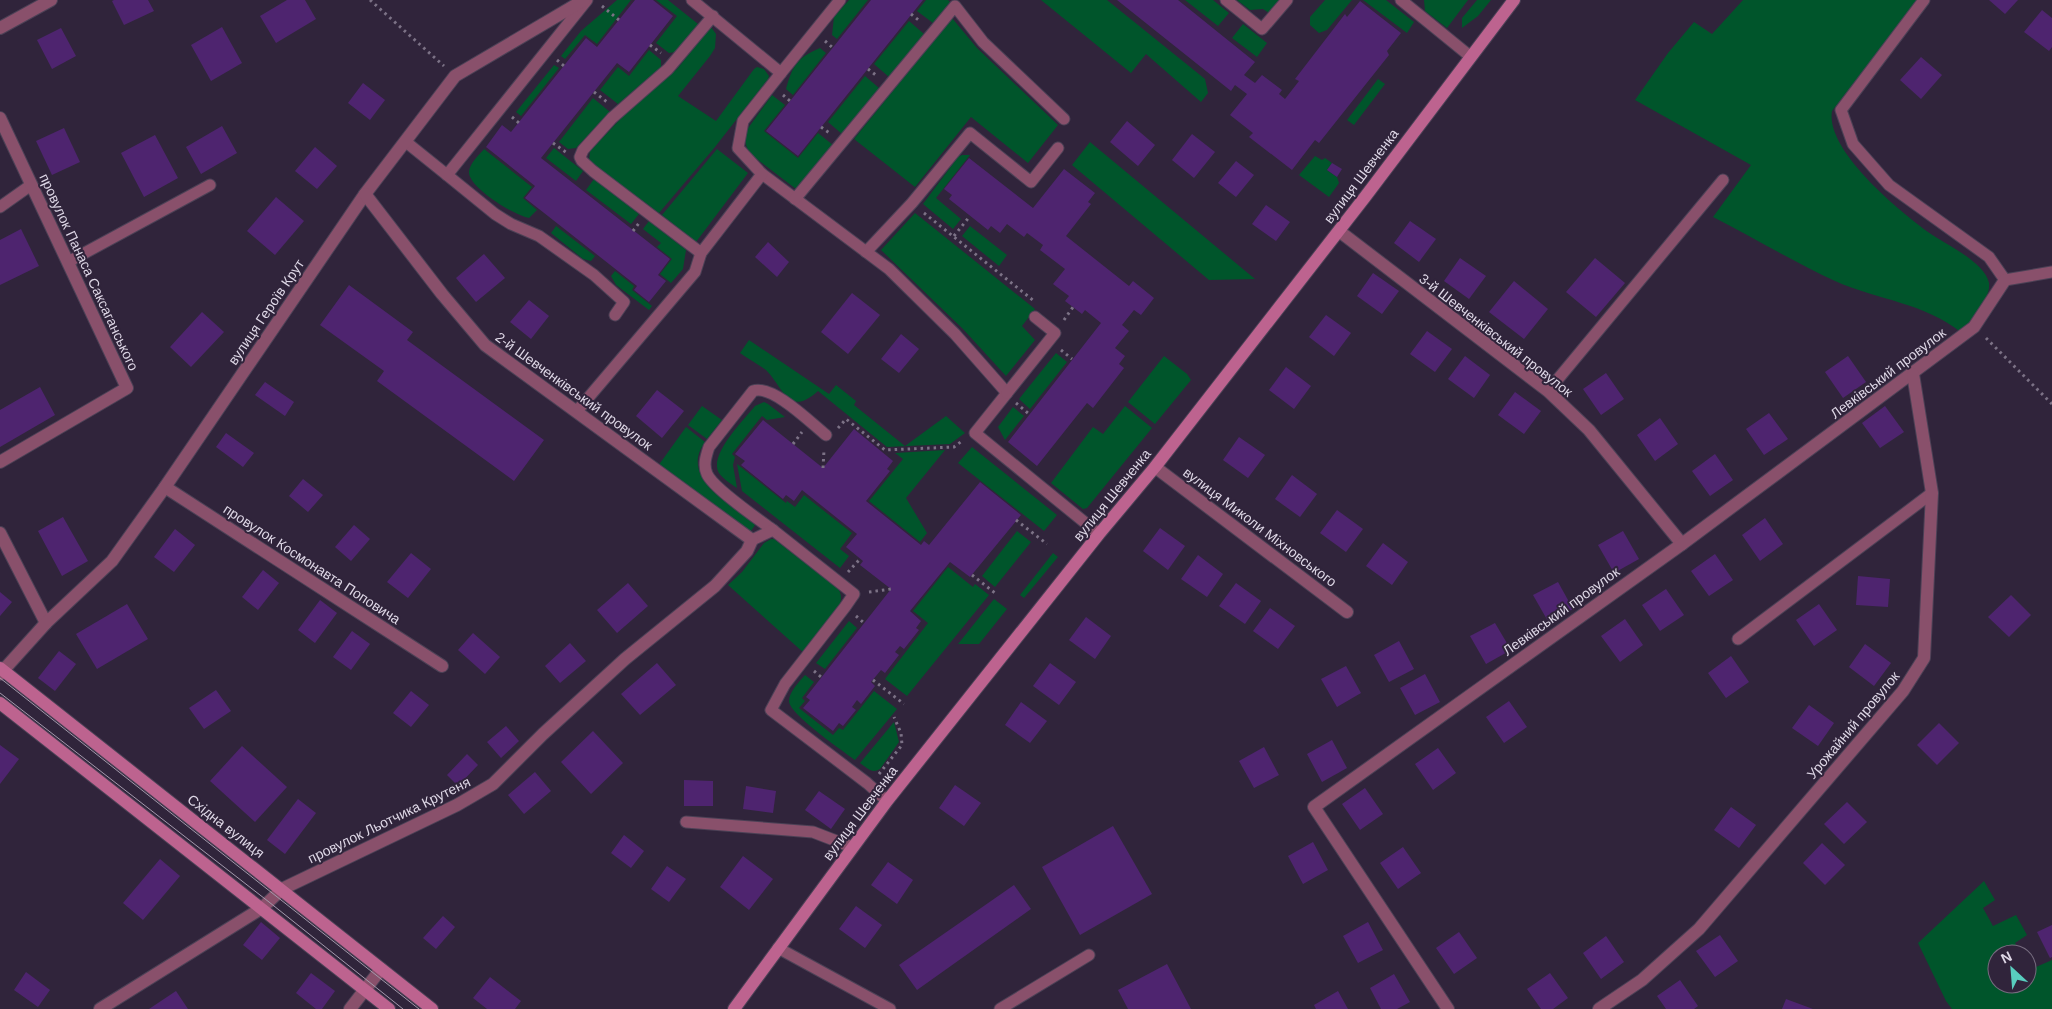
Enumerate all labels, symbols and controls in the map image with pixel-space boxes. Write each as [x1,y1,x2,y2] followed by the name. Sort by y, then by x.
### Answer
[1320,126,1402,226] street label: вулиця Шевченка
[36,171,142,373] street label: провулок Панаса Саксаганського
[225,256,308,368] street label: вулиця Героїв Крут
[1416,270,1577,400] street label: 3-й Шевченківський провулок
[1827,324,1949,422] street label: Левківський провулок
[492,329,656,454] street label: 2-й Шевченківський провулок
[1070,446,1154,544] street label: вулиця Шевченка
[1180,464,1340,590] street label: вулиця Миколи Міхновського
[221,501,404,627] street label: провулок Космонавта Поповича
[1500,563,1623,659] street label: Левківський провулок
[1803,667,1903,782] street label: Урожайний провулок
[819,763,901,863] street label: вулиця Шевченка
[305,774,473,866] street label: провулок Льотчика Крутеня
[184,791,268,861] street label: Східна вулиця
[1987,944,2037,994] north arrow
[1998,948,2014,967] text: N

